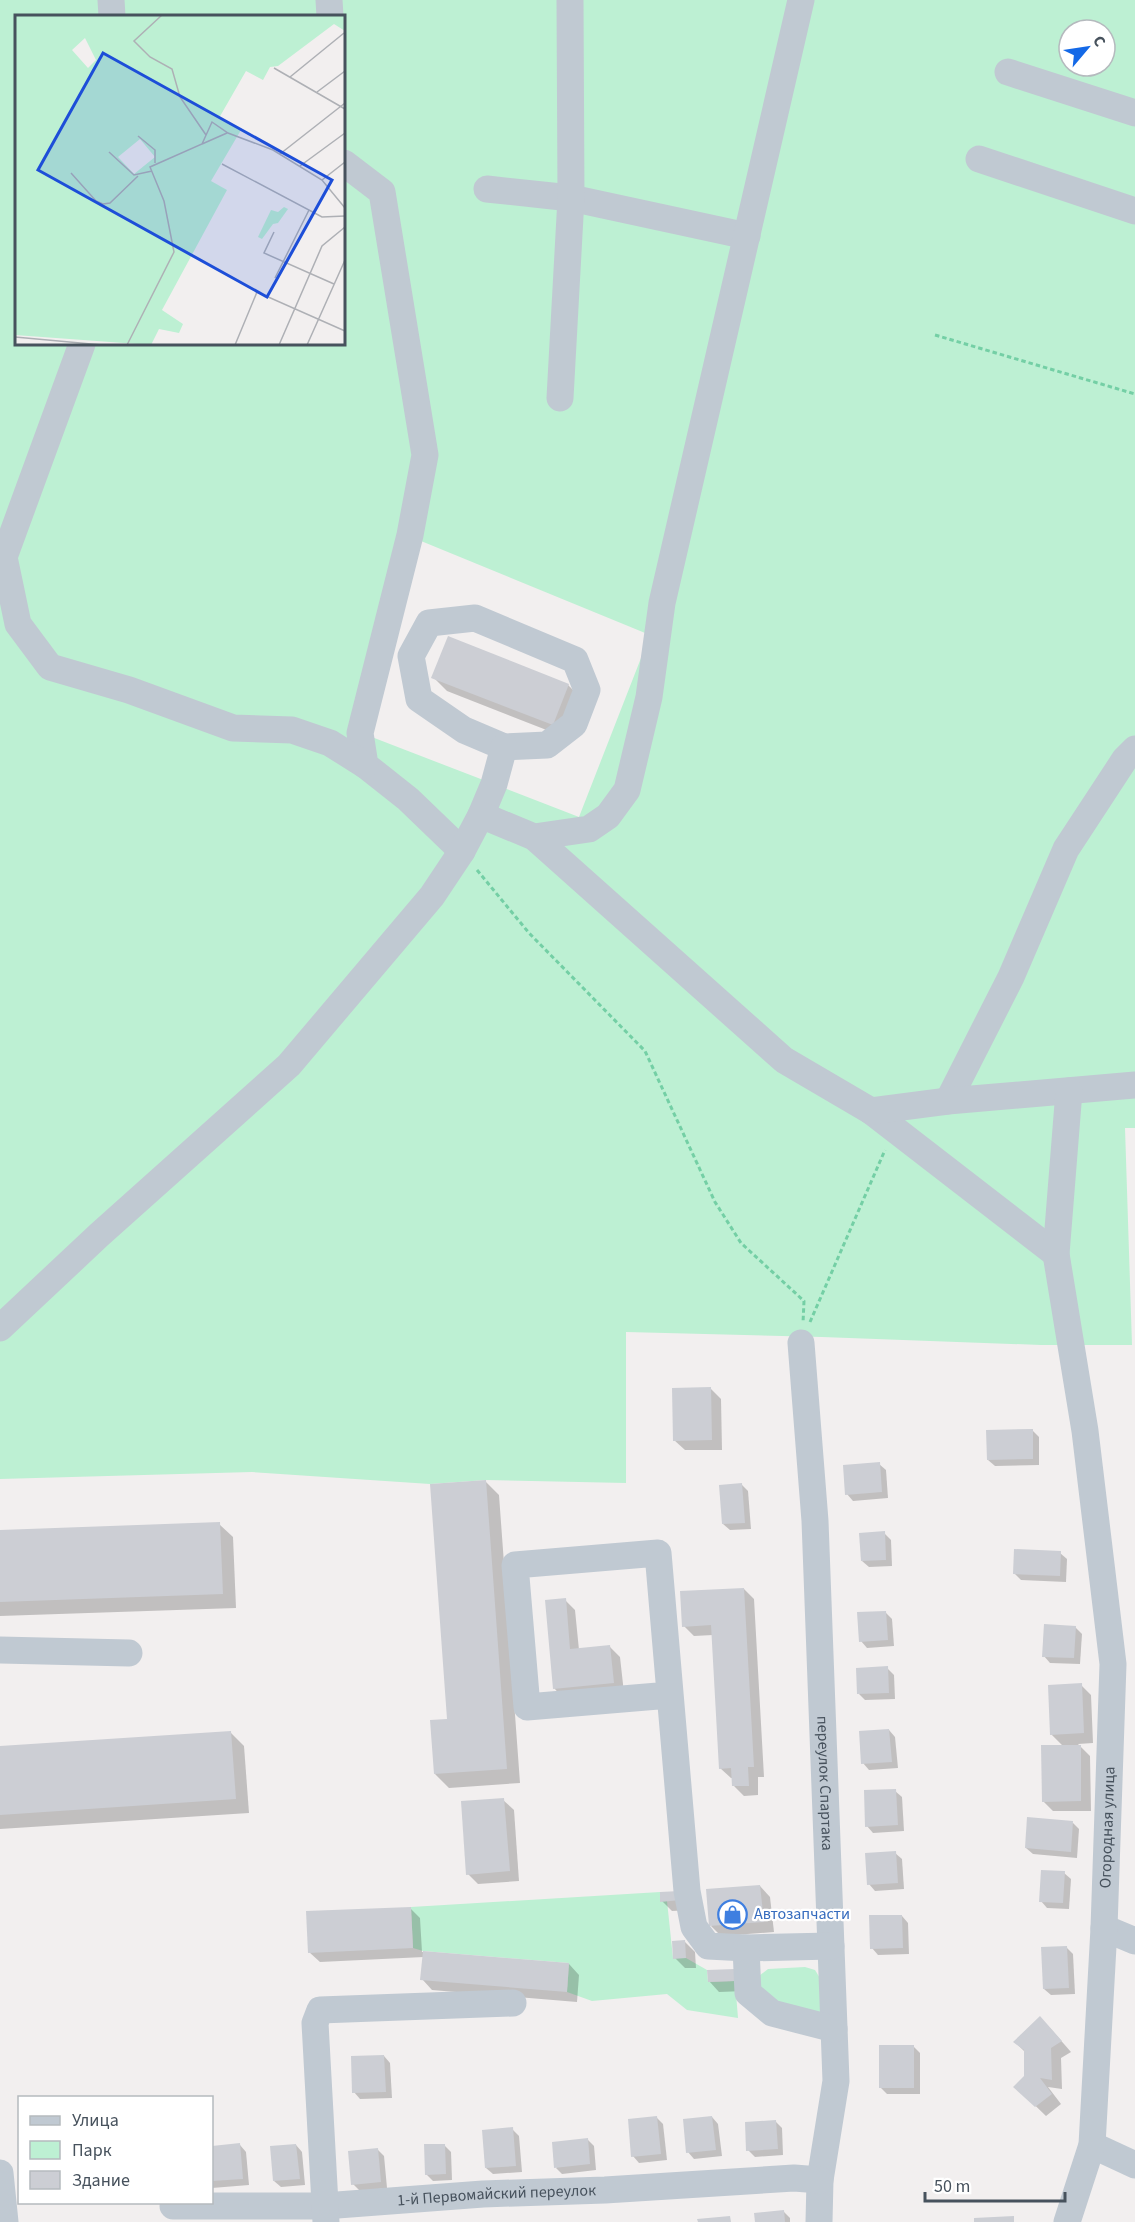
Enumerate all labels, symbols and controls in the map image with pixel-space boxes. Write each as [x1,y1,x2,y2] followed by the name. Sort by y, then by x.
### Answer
[15,15,345,345] inset map
[1057,18,1117,78] north arrow
[1087,32,1111,51] text: С
[811,1715,838,1851] street label: переулок Спартака
[1094,1766,1121,1889] street label: Огородная улица
[717,1898,749,1930] shop icon: Автозапчасти
[754,1903,850,1925] place label: Автозапчасти
[18,2096,213,2204] legend
[72,2108,119,2133] text: Улица
[72,2138,112,2163] text: Парк
[925,2165,1064,2203] scale bar
[72,2168,130,2193] text: Здание
[934,2174,970,2199] text: 50 m
[396,2179,596,2211] street label: 1-й Первомайский переулок

